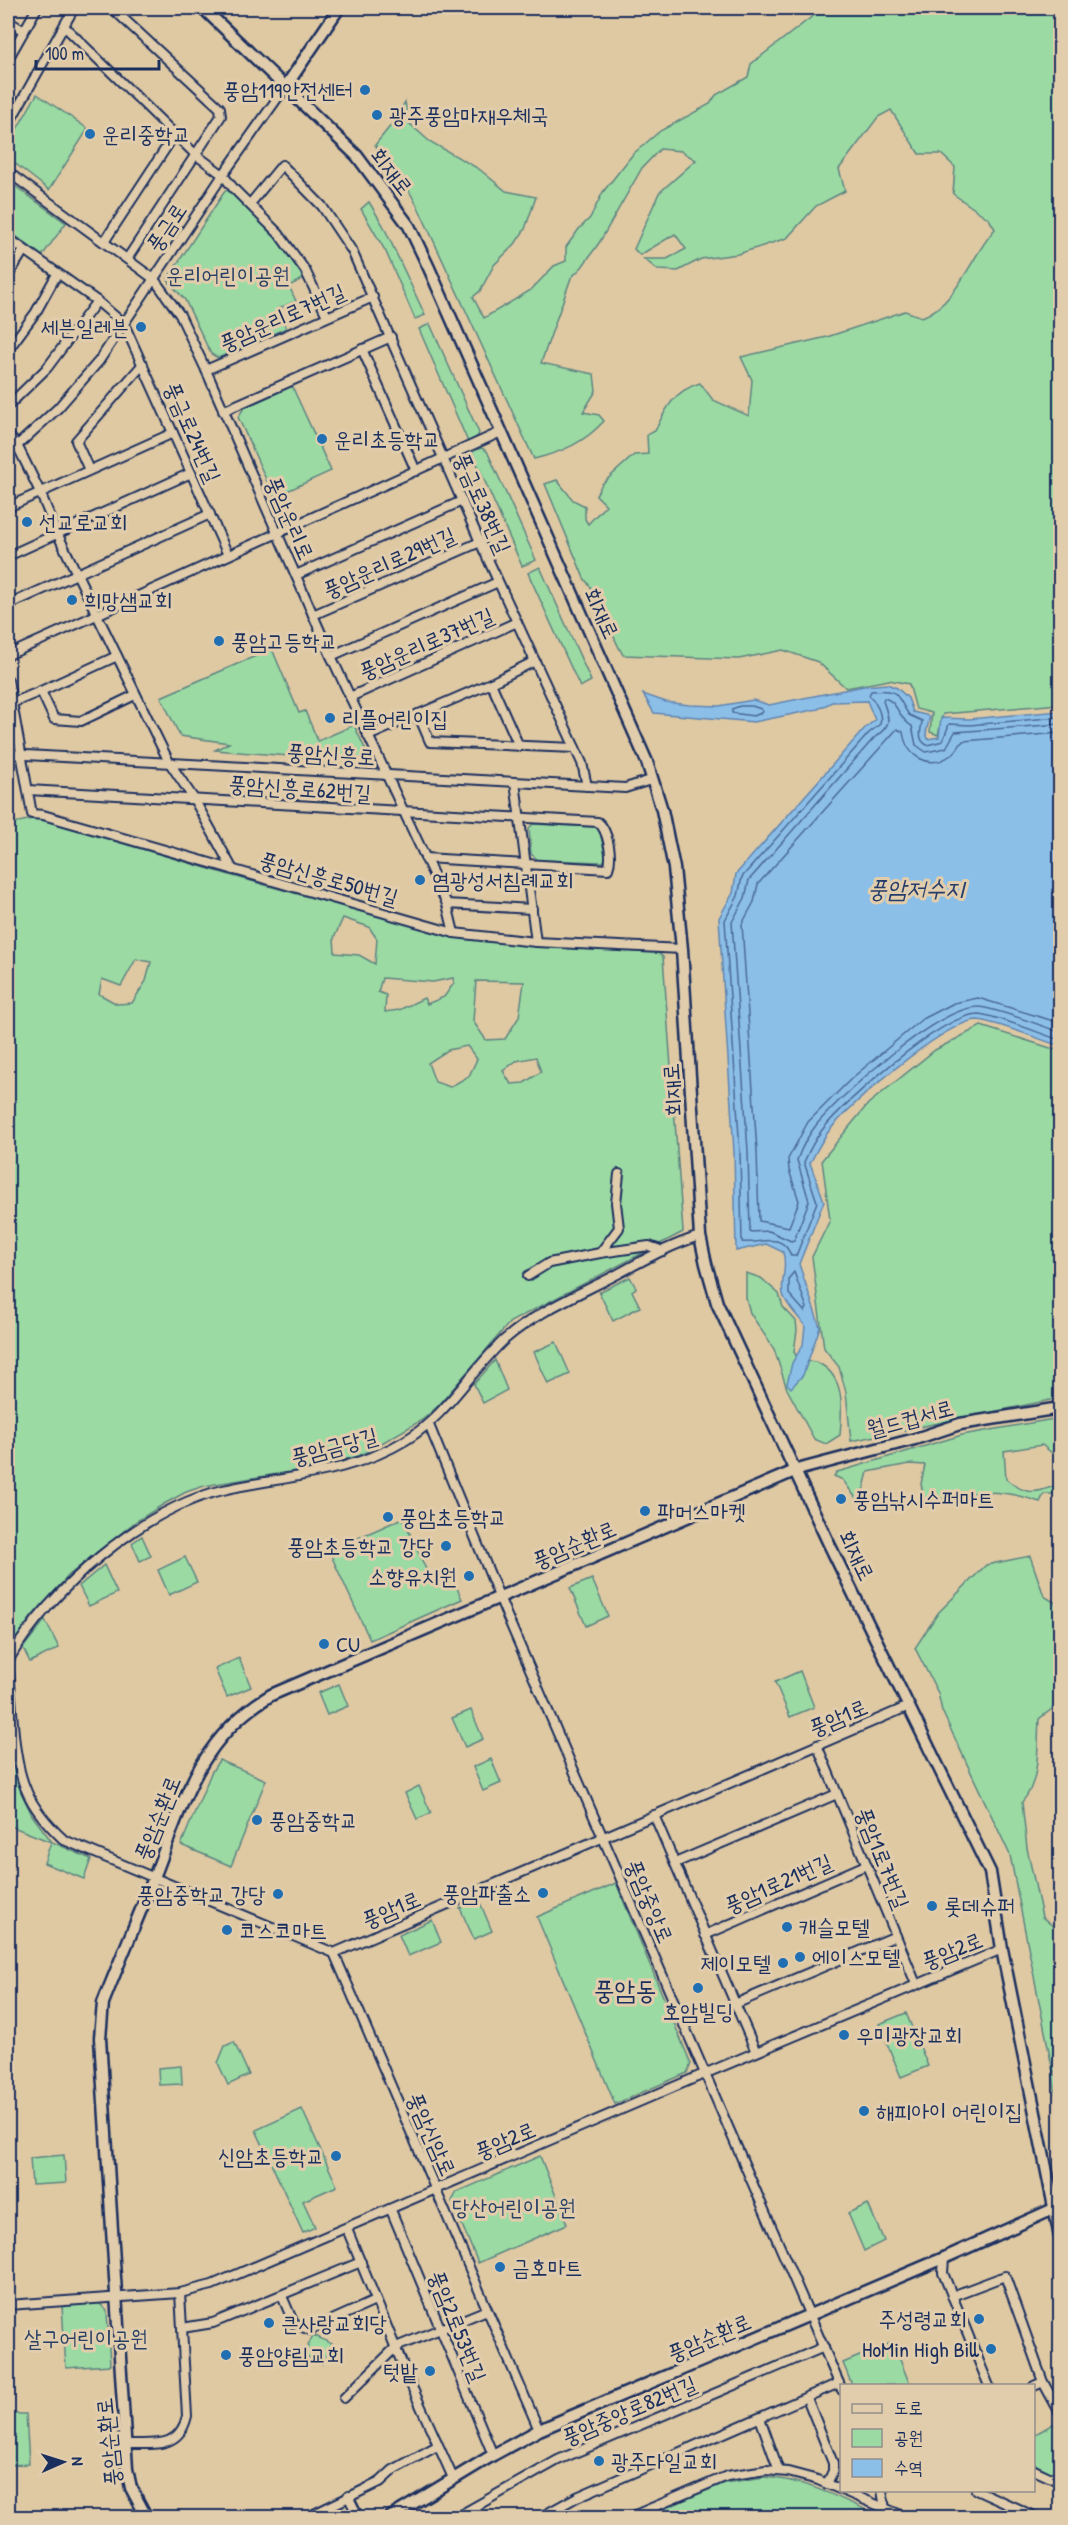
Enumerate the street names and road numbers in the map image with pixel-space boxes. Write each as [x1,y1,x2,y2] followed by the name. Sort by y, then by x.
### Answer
[364,141,420,201] street label: 회재로
[139,197,193,257] street label: 풍금로
[214,276,350,358] street label: 풍암운리로7번길
[158,377,229,487] street label: 풍금로24번길
[447,448,519,559] street label: 풍금로38번길
[258,471,322,565] street label: 풍암운리로
[318,519,460,605] street label: 풍암운리로29번길
[577,583,627,643] street label: 회재로
[354,600,498,686] street label: 풍암운리로37번길
[286,736,376,772] street label: 풍암신흥로
[228,768,373,808] street label: 풍암신흥로62번길
[256,844,402,912] street label: 풍암신흥로50번길
[655,1062,689,1118] street label: 회재로
[863,1392,957,1444] street label: 월드컵서로
[287,1420,381,1472] street label: 풍암금당길
[527,1513,621,1575] street label: 풍암순환로
[832,1525,882,1585] street label: 회재로
[804,1691,872,1743] street label: 풍암1로
[127,1771,187,1865] street label: 풍암순환로
[849,1803,917,1914] street label: 풍암1로7번길
[719,1846,837,1920] street label: 풍암1로21번길
[619,1854,681,1948] street label: 풍암중앙로
[357,1883,425,1935] street label: 풍암1로
[917,1924,987,1976] street label: 풍암2로
[400,2087,464,2181] street label: 풍암신암로
[470,2114,540,2166] street label: 풍암2로
[422,2266,494,2387] street label: 풍암2로53번길
[662,2306,756,2368] street label: 풍암순환로
[557,2368,701,2452] street label: 풍암중앙로82번길
[88,2396,128,2488] street label: 풍암순환로

